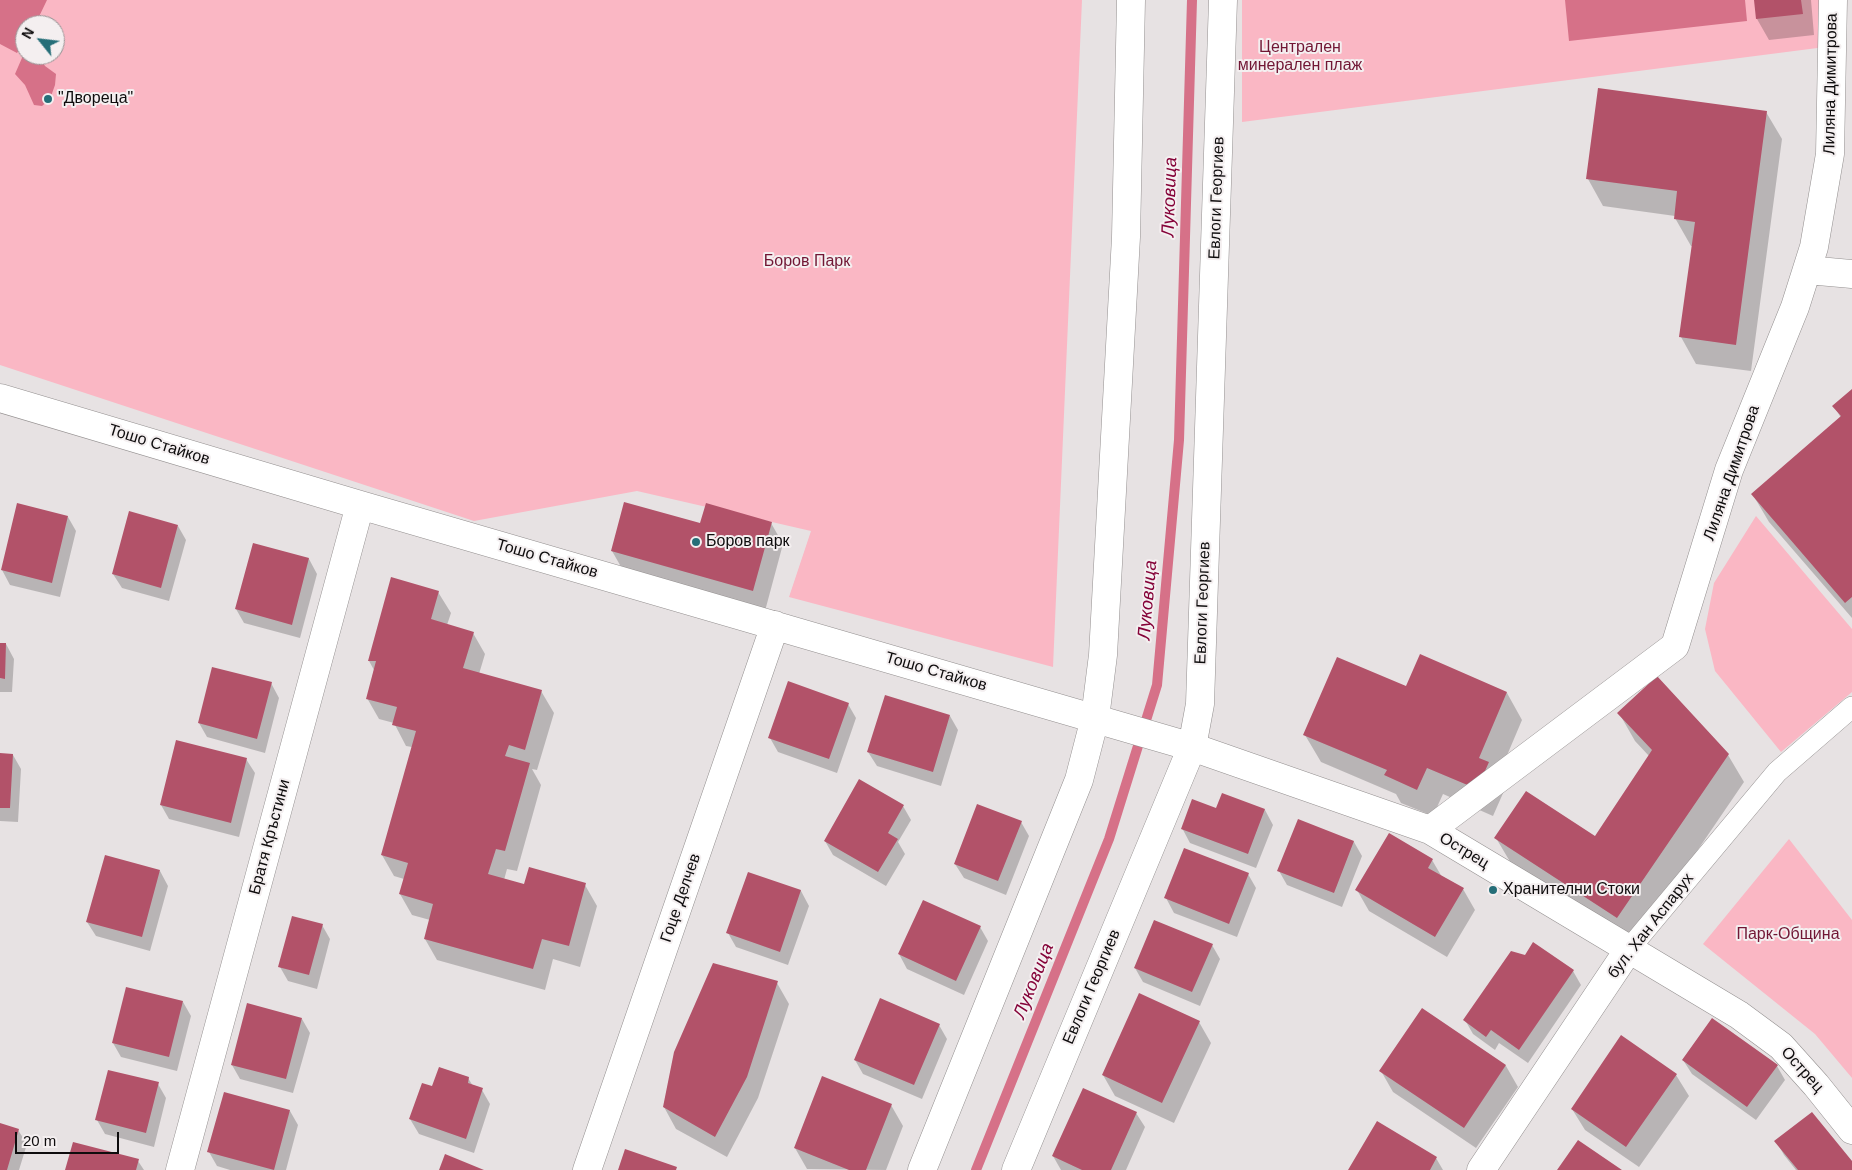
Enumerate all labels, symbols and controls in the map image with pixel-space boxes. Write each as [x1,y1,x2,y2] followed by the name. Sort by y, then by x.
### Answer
[1820,13,1842,155] street label: Лиляна Димитрова
[15,15,65,65] north arrow
[18,25,37,42] text: N
[1238,38,1362,76] park label: Централен минерален плаж
[58,89,133,109] place label: "Двореца"
[42,93,54,105] marker: "Двореца"
[1205,136,1229,260] street label: Евлоги Георгиев
[1158,157,1182,237] water label: Луковица
[764,252,850,272] park label: Боров Парк
[1700,403,1764,543] street label: Лиляна Димитрова
[106,421,212,469] street label: Тошо Стайков
[706,532,790,552] place label: Боров парк
[494,535,600,583] street label: Тошо Стайков
[690,536,702,548] marker: Боров парк
[1191,541,1215,665] street label: Евлоги Георгиев
[1134,559,1162,641] water label: Луковица
[883,648,989,696] street label: Тошо Стайков
[245,777,295,897] street label: Братя Кръстини
[1436,829,1492,873] street label: Острец
[657,851,705,945] street label: Гоце Делчев
[1604,869,1698,983] street label: бул. Хан Аспарух
[1503,880,1640,900] place label: Хранителни Стоки
[1487,884,1499,896] marker: Хранителни Стоки
[1736,925,1840,945] park label: Парк-Община
[1059,927,1125,1047] street label: Евлоги Георгиев
[1009,940,1059,1022] water label: Луковица
[1777,1043,1827,1097] street label: Острец
[18,1122,121,1154] scale bar
[23,1132,56,1149] text: 20 m

